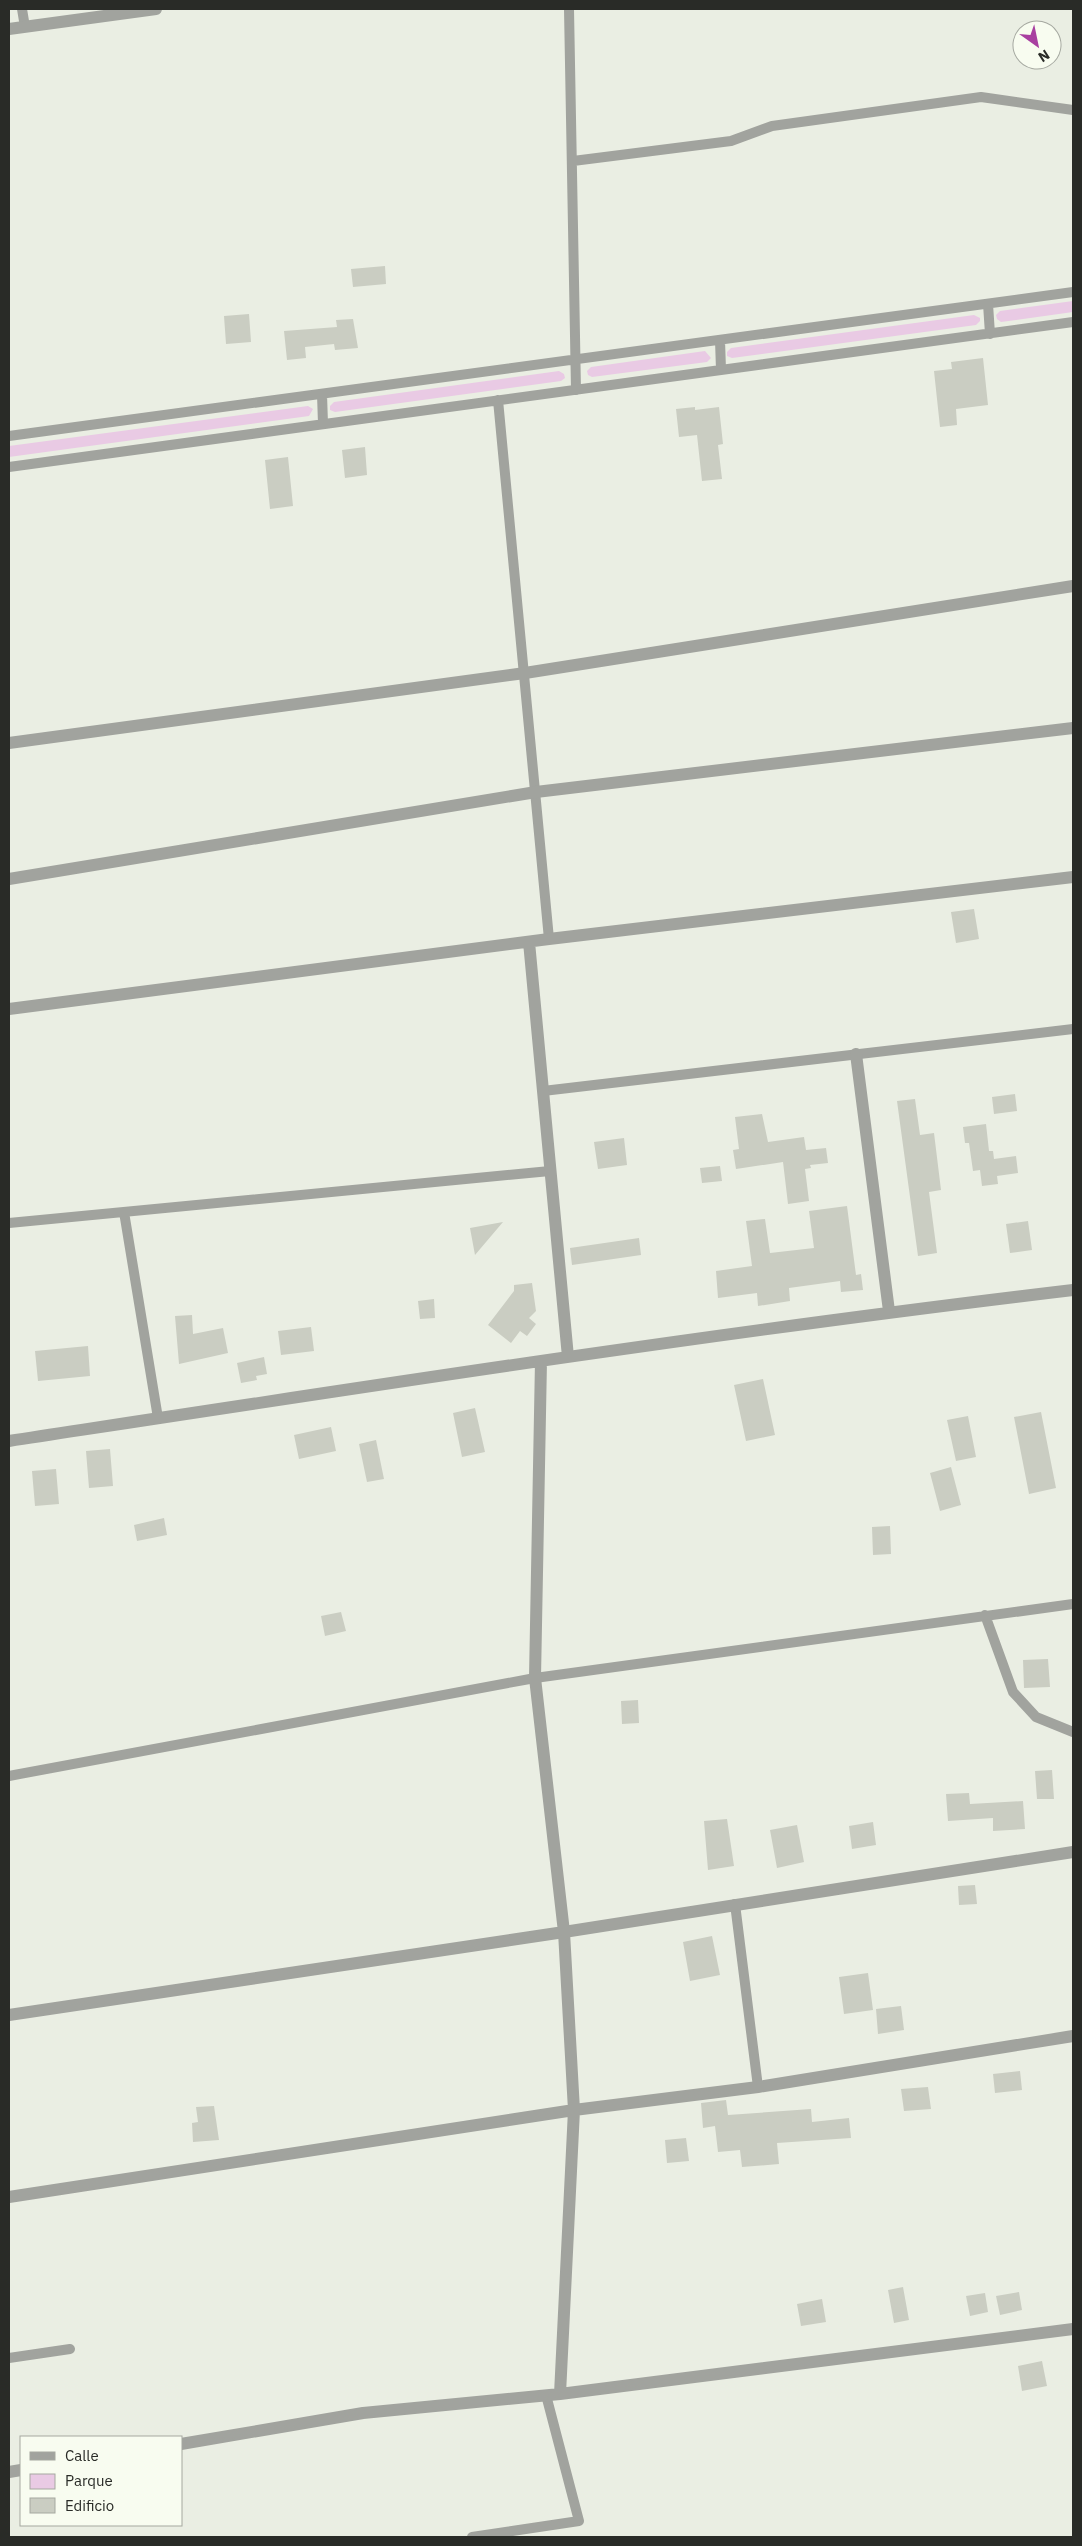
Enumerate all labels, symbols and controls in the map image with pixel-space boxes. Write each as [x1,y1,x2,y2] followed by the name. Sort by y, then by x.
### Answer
[1012,20,1062,70] north arrow
[1035,46,1053,66] text: N
[20,2436,182,2526] legend
[65,2446,99,2465] text: Calle
[65,2471,113,2490] text: Parque
[65,2496,114,2515] text: Edificio

